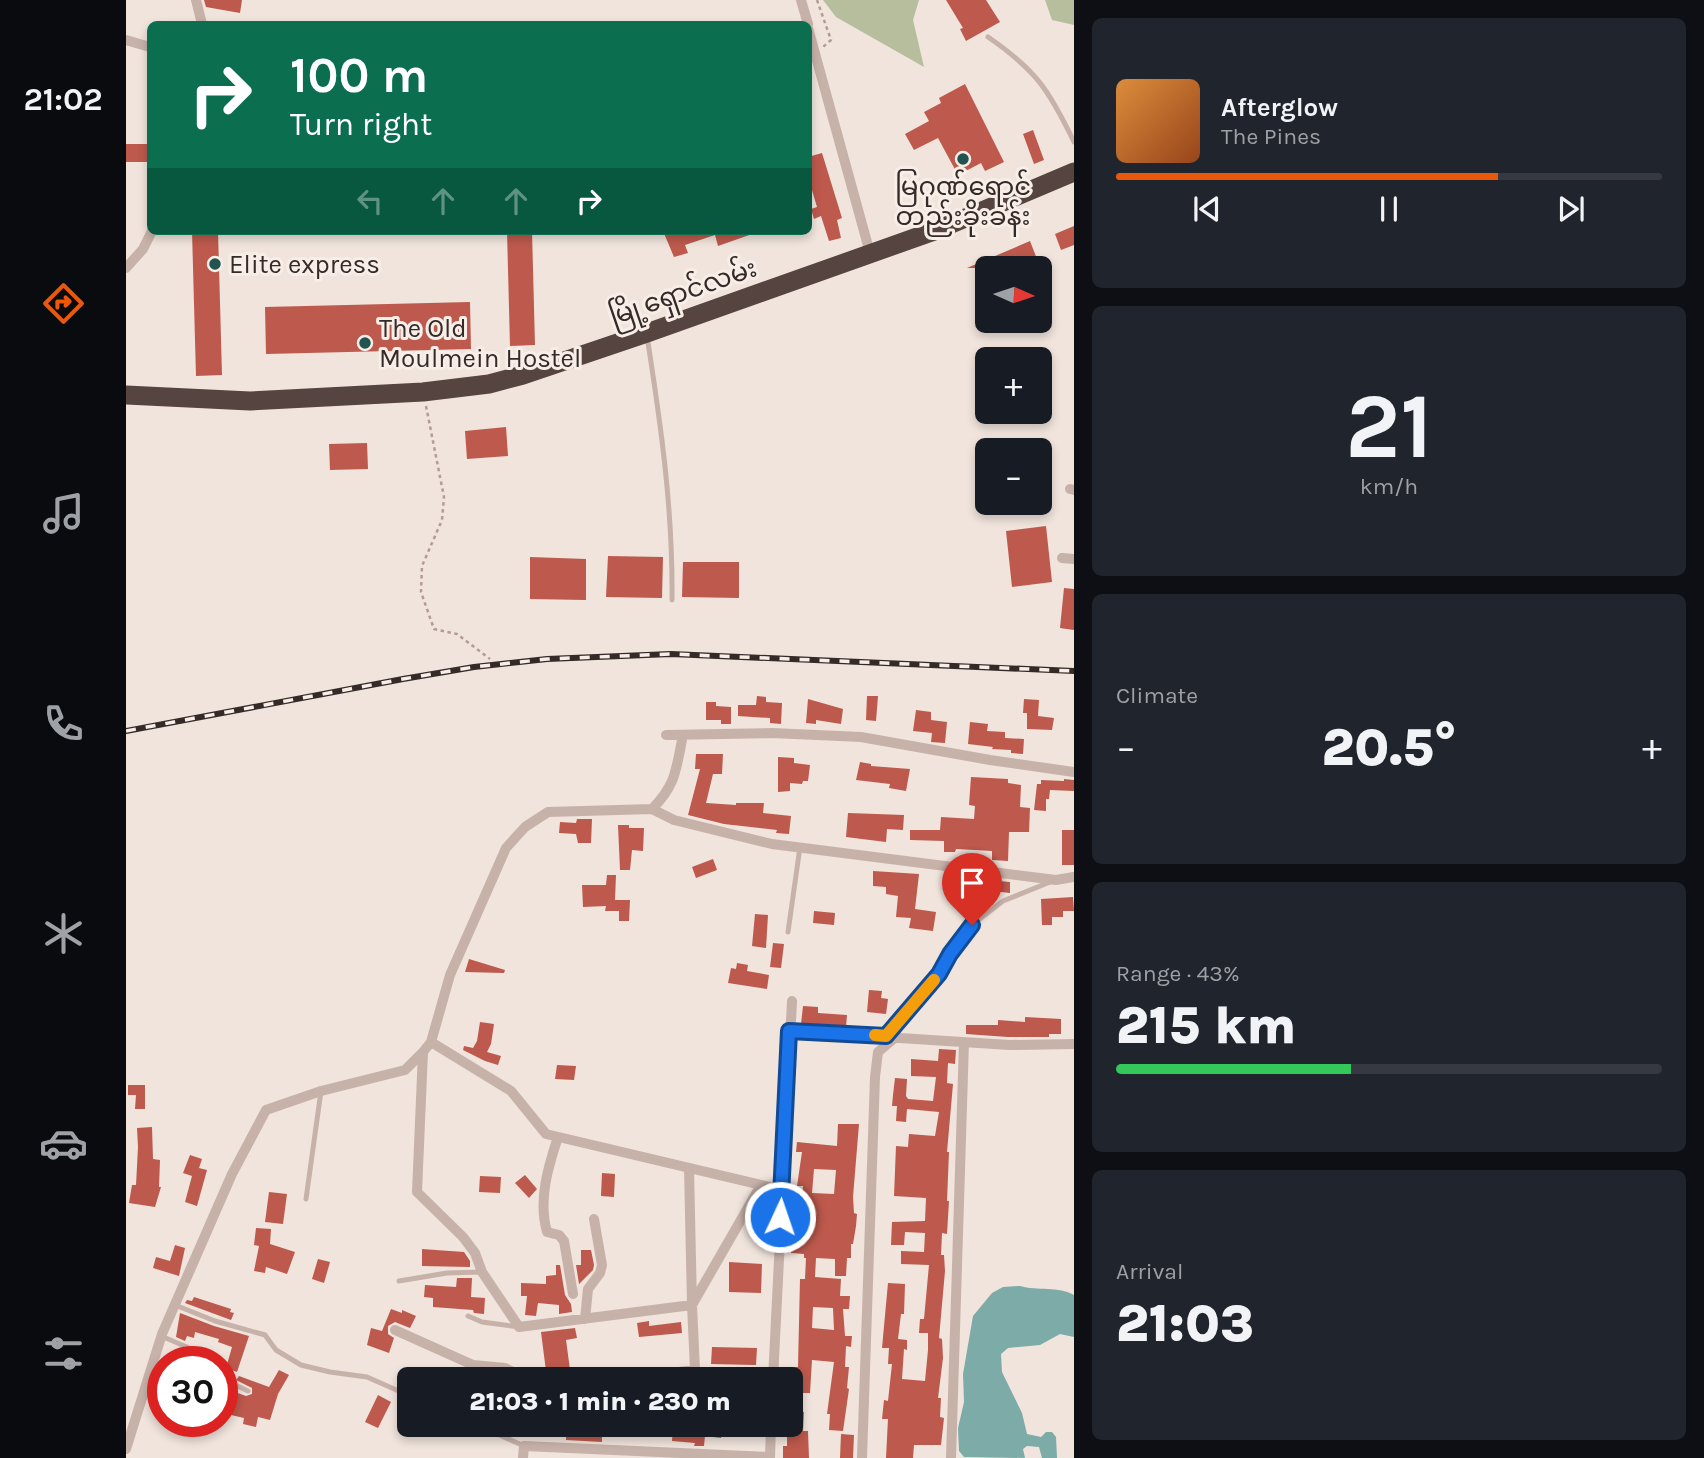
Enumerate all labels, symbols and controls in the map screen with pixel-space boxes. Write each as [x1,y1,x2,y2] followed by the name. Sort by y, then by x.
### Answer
[290,47,428,104] text: 100 m
[175,49,266,140] icon: right
[24,81,103,118] text: 21:02
[1221,92,1338,123] text: Afterglow
[290,106,432,143] text: Turn right
[1221,123,1321,150] text: The Pines
[955,151,971,167] marker: မြဂုဏ်ရောင် တည်းခိုးခန်း
[895,169,1031,237] place label: မြဂုဏ်ရောင် တည်းခိုးခန်း
[351,182,389,220] icon: left
[424,182,462,220] icon: ahead
[497,182,535,220] icon: ahead
[570,182,608,220] icon: right
[1188,190,1226,228] icon: previous
[1370,190,1408,228] icon: pause
[1552,190,1590,228] icon: next
[229,249,380,280] place label: Elite express
[604,250,762,336] street label: မြို့ရှောင်လမ်း
[207,256,223,272] marker: Elite express
[975,256,1052,332] north arrow
[975,256,1052,515] map controls
[39,279,88,328] icon: directions
[379,313,581,374] place label: The Old Moulmein Hostel
[357,335,373,351] marker: The Old Moulmein Hostel
[975,347,1052,424] button: +
[1345,374,1433,480] text: 21
[975,438,1052,515] button: −
[1360,473,1418,500] text: km/h
[39,489,88,538] icon: music
[1116,682,1198,709] text: Climate
[39,699,88,748] icon: phone
[1321,717,1457,778] text: 20.5°
[1116,725,1136,770] text: −
[1642,725,1662,770] text: +
[942,853,1002,925] pin
[953,864,991,902] icon: arrive
[39,909,88,958] icon: climate
[1116,960,1240,987] text: Range · 43%
[1116,995,1296,1056] text: 215 km
[39,1119,88,1168] icon: car
[743,1180,817,1254] position arrow
[1116,1258,1183,1285] text: Arrival
[1116,1293,1254,1354] text: 21:03
[39,1329,88,1378] icon: filters
[147,1346,238,1437] speed limit sign: 30
[469,1386,731,1417] text: 21:03 · 1 min · 230 m

